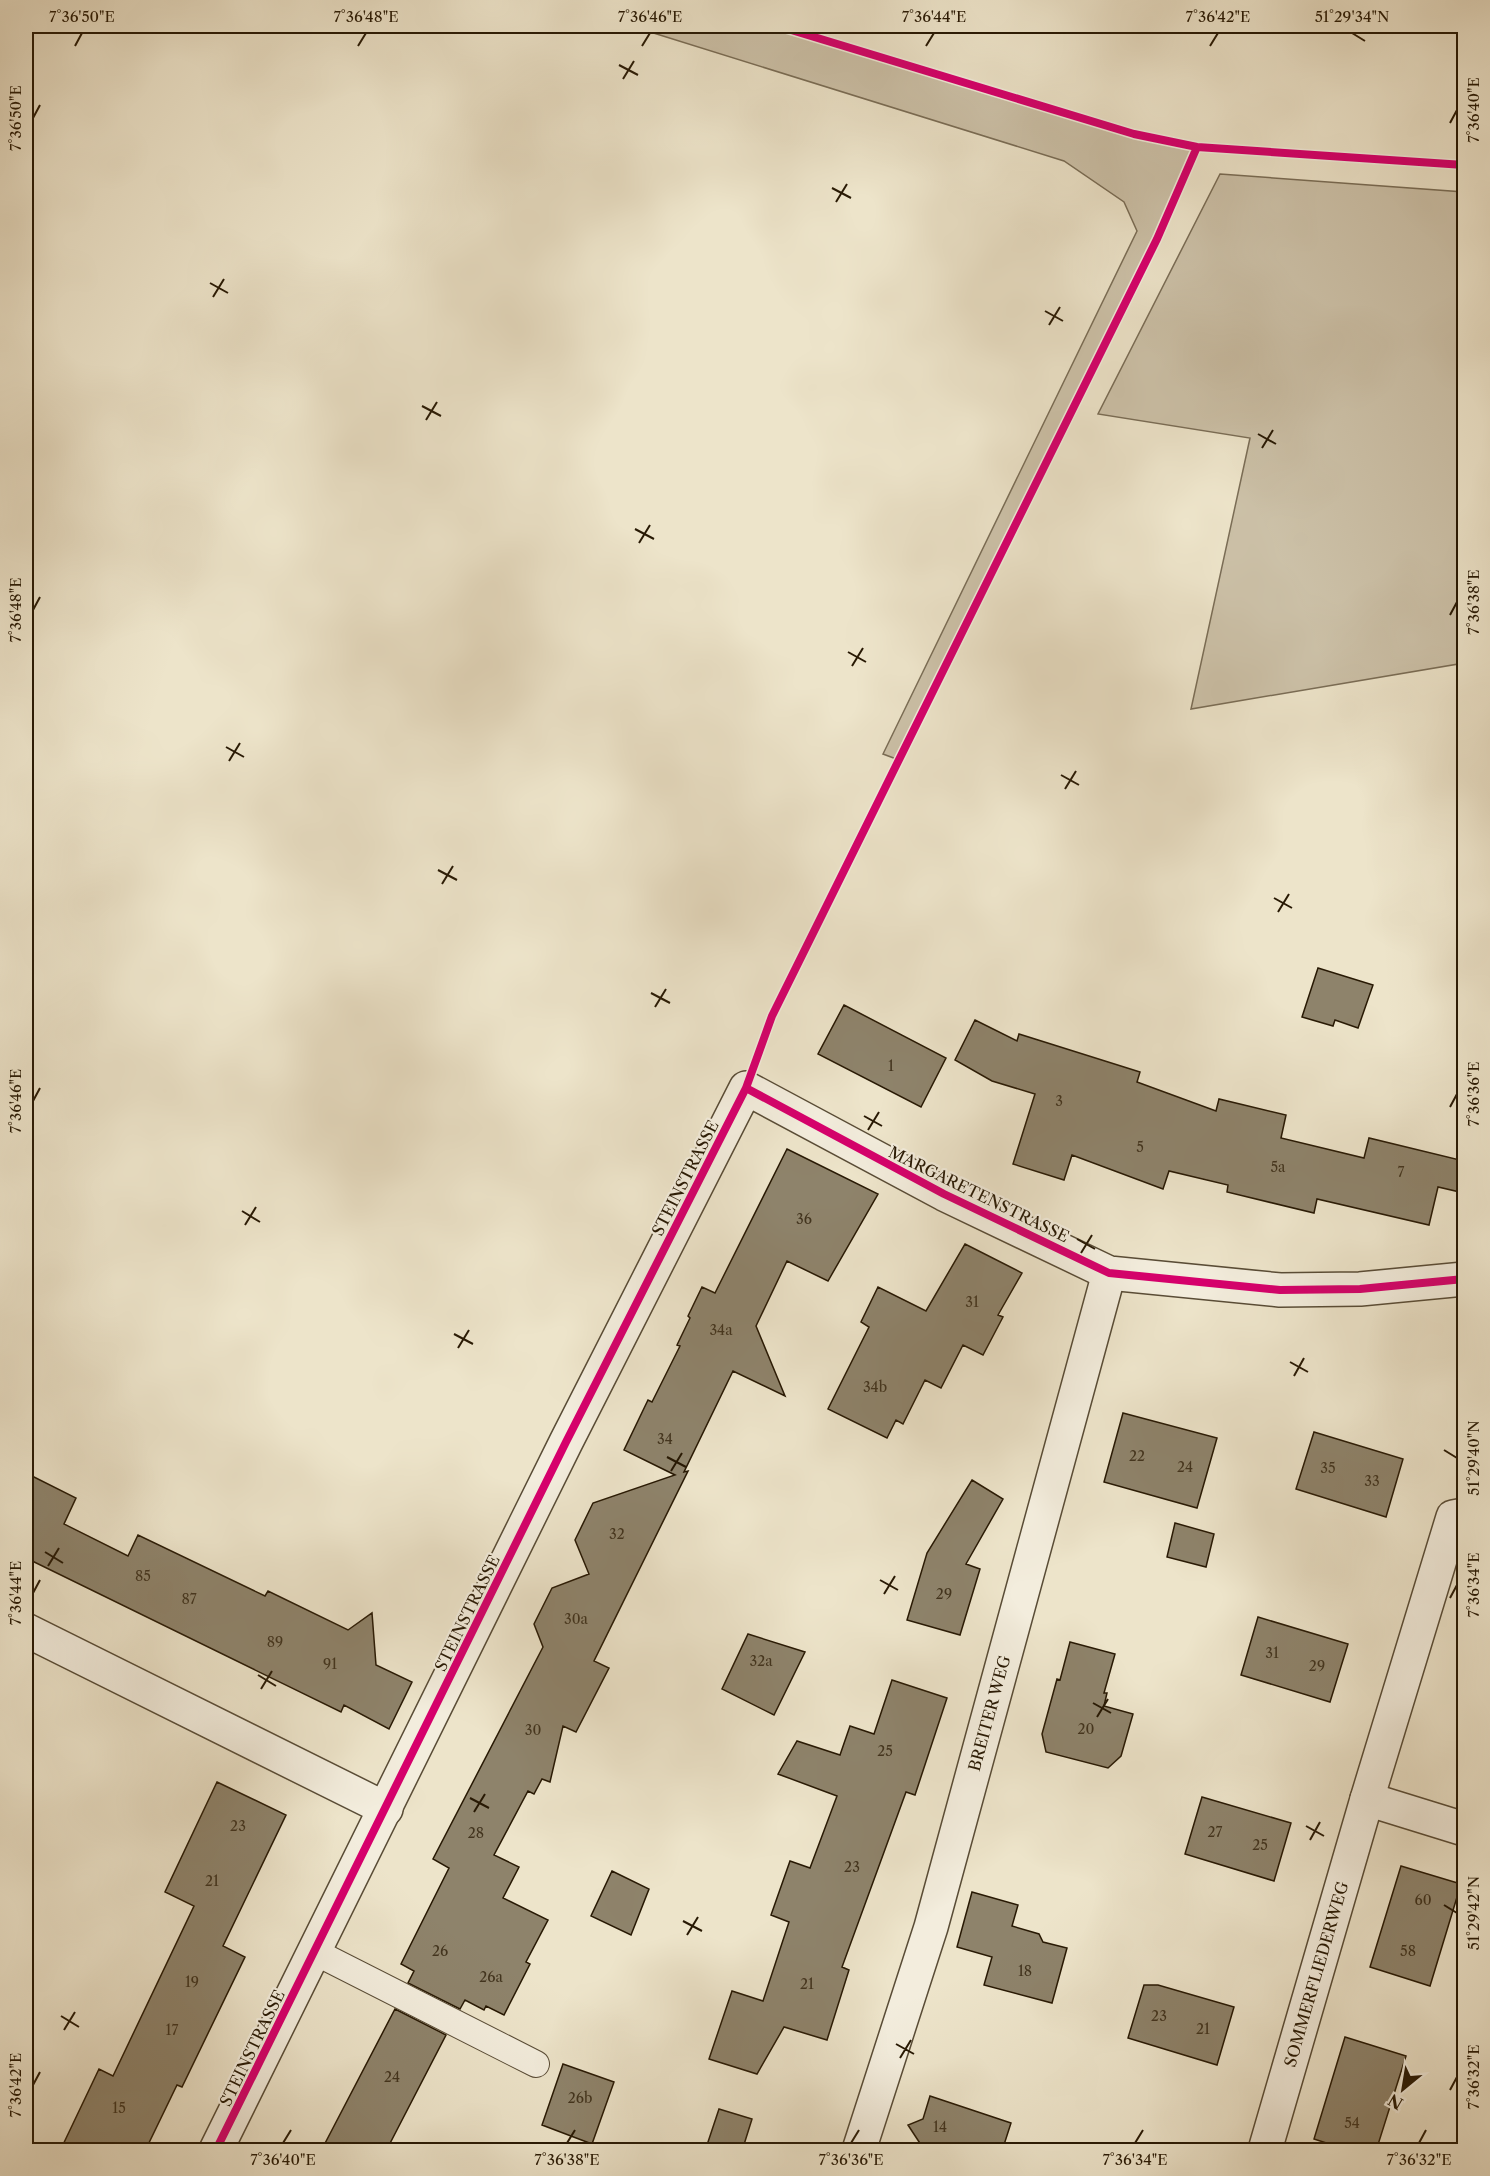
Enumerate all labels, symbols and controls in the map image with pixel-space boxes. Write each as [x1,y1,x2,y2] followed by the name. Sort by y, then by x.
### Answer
[49,7,115,26] text: 7°36'50"E
[333,7,399,26] text: 7°36'48"E
[618,7,682,26] text: 7°36'46"E
[902,7,966,26] text: 7°36'44"E
[1186,7,1250,26] text: 7°36'42"E
[1315,7,1389,26] text: 51°29'34"N
[1464,77,1483,143] text: 7°36'40"E
[6,85,25,151] text: 7°36'50"E
[1464,569,1483,635] text: 7°36'38"E
[6,577,25,643] text: 7°36'48"E
[888,1057,894,1075] house number: 1
[1464,1061,1483,1127] text: 7°36'36"E
[6,1069,25,1133] text: 7°36'46"E
[1055,1092,1063,1110] house number: 3
[647,1117,723,1239] street label: STEINSTRASSE
[1136,1138,1144,1156] house number: 5
[885,1142,1073,1246] street label: MARGARETENSTRASSE
[1271,1158,1286,1176] house number: 5a
[1398,1163,1405,1181] house number: 7
[796,1210,812,1228] house number: 36
[965,1293,979,1311] house number: 31
[709,1321,733,1339] house number: 34a
[863,1378,887,1396] house number: 34b
[1464,1420,1483,1496] text: 51°29'40"N
[657,1430,673,1448] house number: 34
[1129,1447,1145,1465] house number: 22
[1177,1458,1193,1476] house number: 24
[1320,1459,1336,1477] house number: 35
[1364,1472,1380,1490] house number: 33
[609,1525,625,1543] house number: 32
[430,1551,504,1675] street label: STEINSTRASSE
[1464,1552,1483,1618] text: 7°36'34"E
[6,1561,25,1625] text: 7°36'44"E
[135,1567,151,1585] house number: 85
[936,1585,952,1603] house number: 29
[181,1590,197,1608] house number: 87
[564,1610,589,1628] house number: 30a
[267,1633,283,1651] house number: 89
[1265,1644,1279,1662] house number: 31
[749,1652,773,1670] house number: 32a
[964,1653,1015,1773] street label: BREITER WEG
[323,1655,337,1673] house number: 91
[1309,1657,1325,1675] house number: 29
[1078,1720,1095,1738] house number: 20
[525,1721,541,1739] house number: 30
[877,1742,893,1760] house number: 25
[230,1817,246,1835] house number: 23
[1208,1823,1223,1841] house number: 27
[468,1824,484,1842] house number: 28
[1252,1836,1268,1854] house number: 25
[844,1858,860,1876] house number: 23
[205,1872,219,1890] house number: 21
[1464,1876,1483,1950] text: 51°29'42"N
[1280,1879,1353,2069] street label: SOMMERFLIEDERWEG
[1414,1891,1432,1909] house number: 60
[432,1942,448,1960] house number: 26
[1400,1942,1416,1960] house number: 58
[1018,1962,1032,1980] house number: 18
[479,1968,503,1986] house number: 26a
[185,1973,199,1991] house number: 19
[800,1975,814,1993] house number: 21
[215,1986,289,2110] street label: STEINSTRASSE
[1151,2007,1167,2025] house number: 23
[1196,2020,1210,2038] house number: 21
[166,2021,178,2039] house number: 17
[1464,2044,1483,2110] text: 7°36'32"E
[6,2053,25,2117] text: 7°36'42"E
[1373,2059,1433,2119] north arrow
[384,2068,400,2086] house number: 24
[568,2089,592,2107] house number: 26b
[1384,2090,1407,2114] text: N
[112,2099,126,2117] house number: 15
[1344,2114,1360,2132] house number: 54
[933,2118,947,2136] house number: 14
[250,2150,316,2169] text: 7°36'40"E
[534,2150,600,2169] text: 7°36'38"E
[818,2150,884,2169] text: 7°36'36"E
[1102,2150,1168,2169] text: 7°36'34"E
[1386,2150,1452,2169] text: 7°36'32"E

